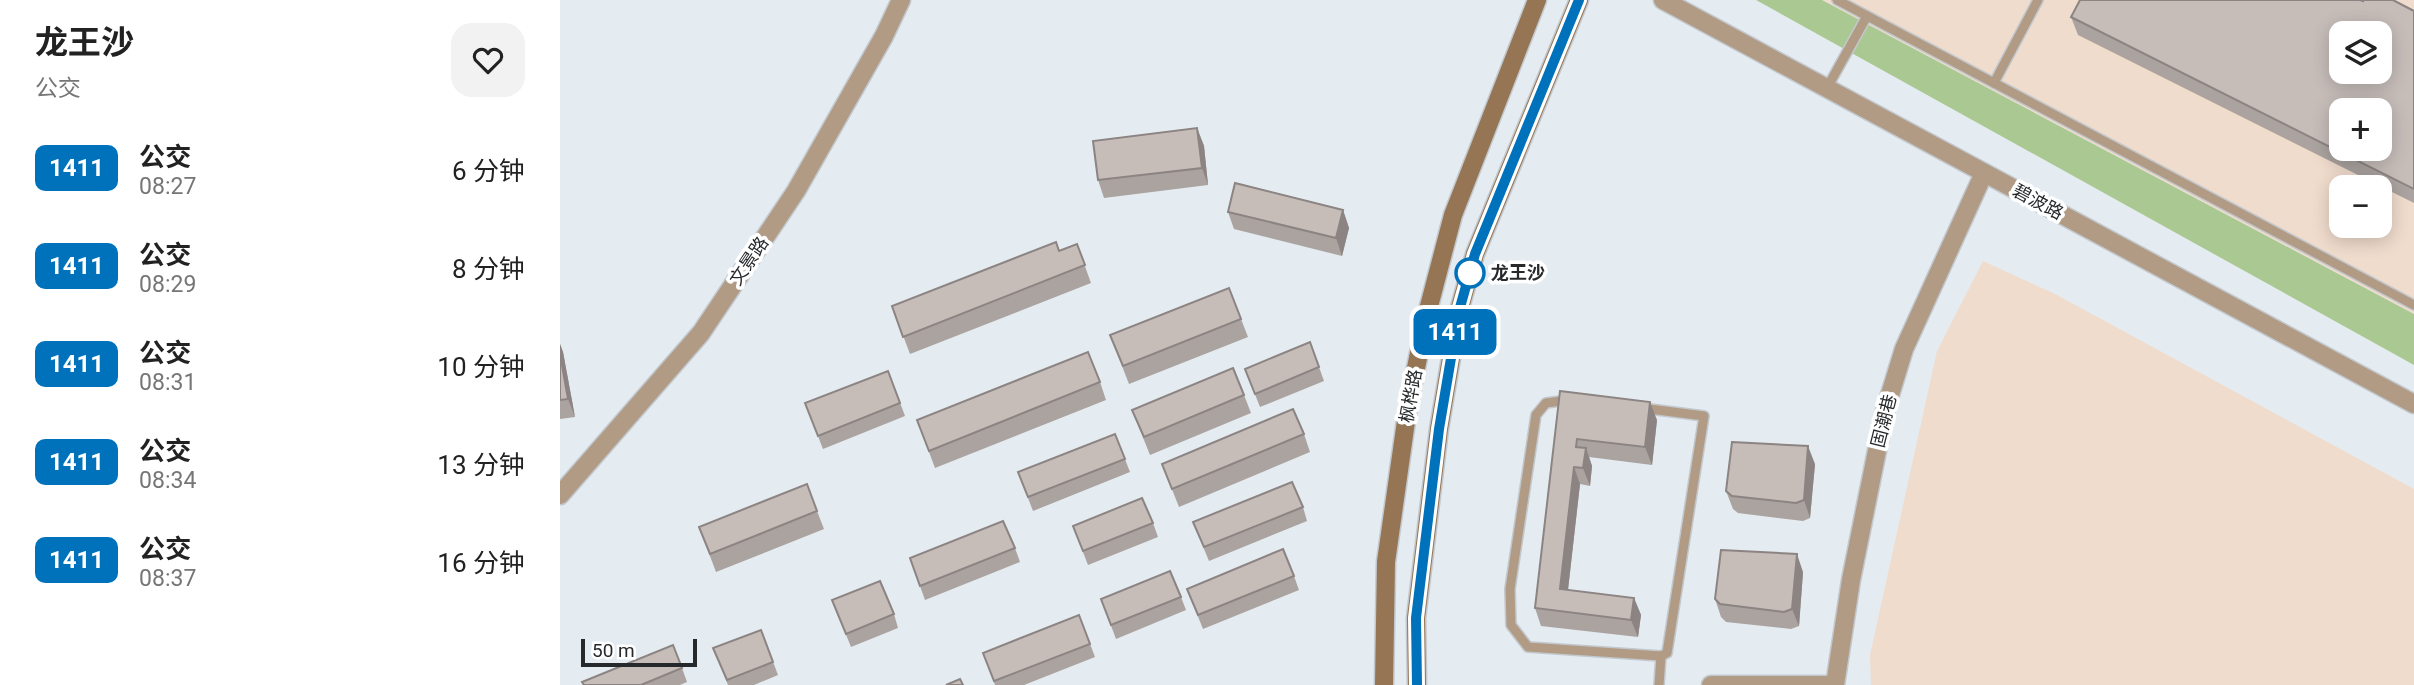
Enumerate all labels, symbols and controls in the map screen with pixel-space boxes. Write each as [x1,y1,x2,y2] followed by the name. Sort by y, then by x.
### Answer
[2329,21,2392,238] map controls
[2329,21,2392,84] button: layers
[35,23,134,62] text: 龙王沙
[451,23,525,97] button: heart
[35,75,81,102] text: 公交
[2329,98,2392,161] button: +
[139,142,191,172] text: 公交
[49,154,104,182] text: 1411
[452,156,525,186] text: 6 分钟
[139,173,196,200] text: 08:27
[2329,175,2392,238] button: −
[2009,180,2067,224] street label: 碧波路
[725,232,772,289] street label: 文景路
[139,240,191,270] text: 公交
[49,252,104,280] text: 1411
[452,254,525,284] text: 8 分钟
[1455,258,1485,288] marker: 龙王沙
[1491,262,1545,283] place label: 龙王沙
[139,271,196,298] text: 08:29
[1406,309,1504,355] line badge: 1411
[1427,318,1483,346] text: 1411
[139,338,191,368] text: 公交
[49,350,104,378] text: 1411
[437,352,525,382] text: 10 分钟
[1395,368,1426,424] street label: 枫桦路
[139,369,196,396] text: 08:31
[1867,392,1900,450] street label: 固潮巷
[139,436,191,466] text: 公交
[49,448,104,476] text: 1411
[437,450,525,480] text: 13 分钟
[139,467,196,494] text: 08:34
[139,534,191,564] text: 公交
[49,546,104,574] text: 1411
[437,548,525,578] text: 16 分钟
[139,565,196,592] text: 08:37
[581,636,696,668] scale bar
[592,639,635,662] text: 50 m

